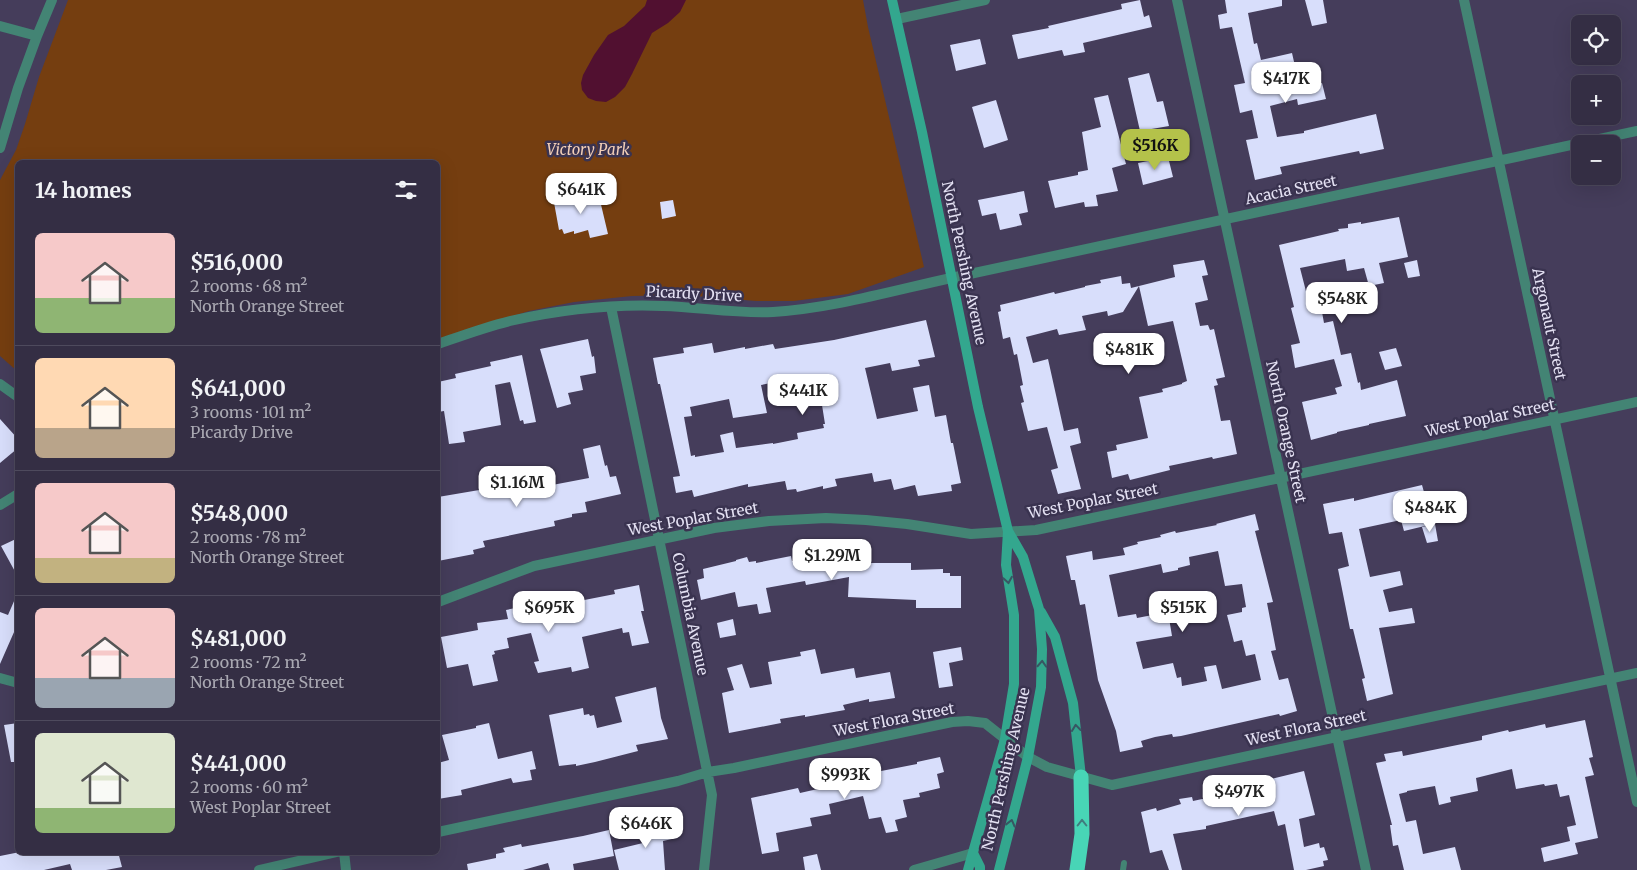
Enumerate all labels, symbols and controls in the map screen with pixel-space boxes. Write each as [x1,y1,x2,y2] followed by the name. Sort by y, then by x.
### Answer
[1571,15,1621,185] map controls
[1571,15,1621,65] button: locate
[1251,62,1321,104] pin: $417K
[1262,68,1310,88] text: $417K
[1571,75,1621,125] button: +
[1120,128,1190,171] pin: $516K
[1132,135,1178,155] text: $516K
[1571,135,1621,185] button: −
[546,140,630,159] park label: Victory Park
[1242,171,1338,209] street label: Acacia Street
[546,172,616,215] pin: $641K
[392,176,420,204] icon: filters
[35,177,132,204] text: 14 homes
[557,179,605,199] text: $641K
[938,179,991,347] street label: North Pershing Avenue
[190,249,283,276] text: $516,000
[75,253,135,313] icon: home
[1528,265,1571,382] street label: Argonaut Street
[190,276,307,296] text: 2 rooms · 68 m²
[645,281,743,306] street label: Picardy Drive
[1307,282,1377,324] pin: $548K
[1317,288,1367,308] text: $548K
[190,296,344,316] text: North Orange Street
[1094,332,1164,375] pin: $481K
[1104,339,1154,359] text: $481K
[1262,359,1311,505] street label: North Orange Street
[768,374,838,416] pin: $441K
[190,375,286,402] text: $641,000
[75,378,135,438] icon: home
[778,380,828,400] text: $441K
[1422,394,1557,441] street label: West Poplar Street
[190,402,311,422] text: 3 rooms · 101 m²
[190,422,293,442] text: Picardy Drive
[476,466,558,508] pin: $1.16M
[490,472,544,492] text: $1.16M
[1025,479,1160,523] street label: West Poplar Street
[1395,490,1465,533] pin: $484K
[1404,497,1456,517] text: $484K
[625,498,760,540] street label: West Poplar Street
[190,500,288,527] text: $548,000
[75,503,135,563] icon: home
[190,527,306,547] text: 2 rooms · 78 m²
[791,538,873,581] pin: $1.29M
[803,545,861,565] text: $1.29M
[190,547,344,567] text: North Orange Street
[668,551,713,677] street label: Columbia Avenue
[1003,576,1013,584] one-way arrow
[514,590,584,633] pin: $695K
[1148,590,1218,633] pin: $515K
[524,597,574,617] text: $695K
[1160,597,1206,617] text: $515K
[190,625,287,652] text: $481,000
[75,628,135,688] icon: home
[190,652,306,672] text: 2 rooms · 72 m²
[1036,659,1047,667] one-way arrow
[190,672,344,692] text: North Orange Street
[977,685,1034,852] street label: North Pershing Avenue
[831,698,956,741] street label: West Flora Street
[1243,705,1368,750] street label: West Flora Street
[1071,724,1082,732] one-way arrow
[190,750,286,777] text: $441,000
[75,753,135,813] icon: home
[810,758,880,800] pin: $993K
[820,764,870,784] text: $993K
[1204,774,1274,817] pin: $497K
[190,777,308,797] text: 2 rooms · 60 m²
[1214,781,1264,801] text: $497K
[190,797,331,817] text: West Poplar Street
[611,806,681,849] pin: $646K
[620,813,672,833] text: $646K
[1005,818,1016,827] one-way arrow
[1077,819,1087,827] one-way arrow

